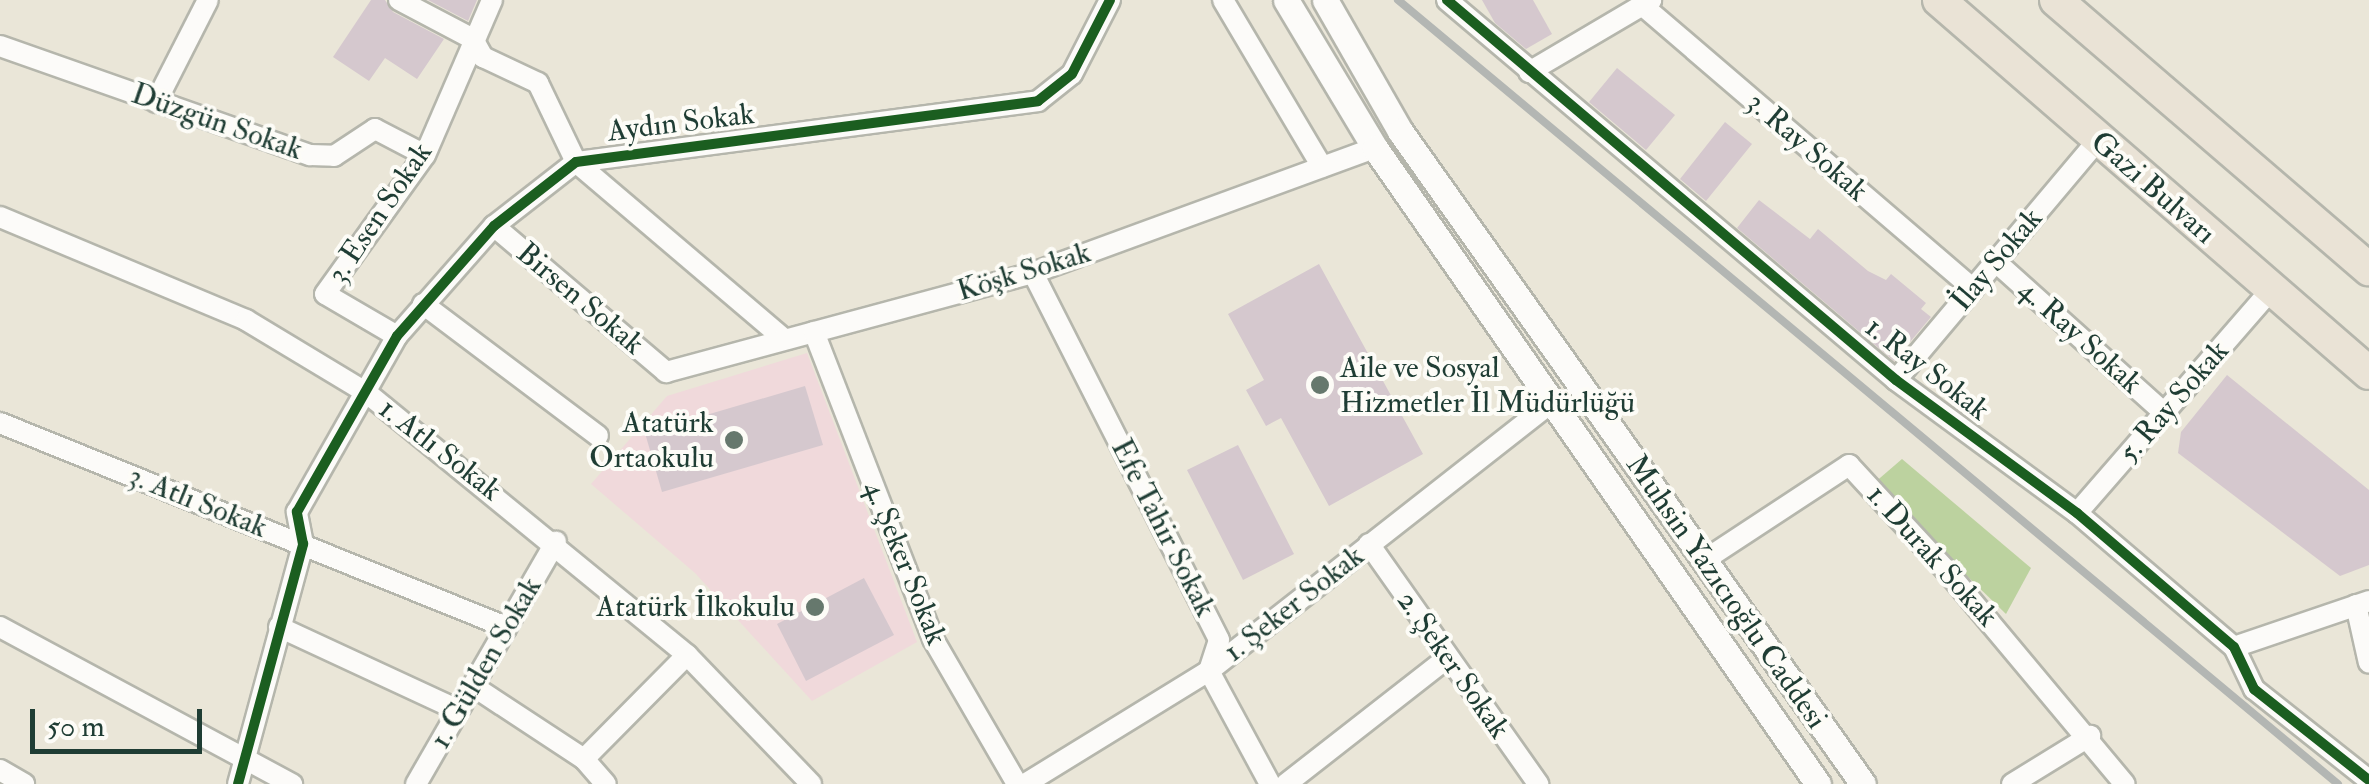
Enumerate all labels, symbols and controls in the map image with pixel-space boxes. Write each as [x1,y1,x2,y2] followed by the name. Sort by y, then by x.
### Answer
[127,76,307,168] street label: Düzgün Sokak
[1739,85,1875,209] street label: 3. Ray Sokak
[606,96,756,150] street label: Aydın Sokak
[2083,124,2223,252] street label: Gazi Bulvarı
[320,136,440,290] street label: 3. Esen Sokak
[1944,201,2050,319] street label: İlay Sokak
[509,235,651,363] street label: Birsen Sokak
[953,235,1095,309] street label: Köşk Sokak
[2011,272,2149,402] street label: 4. Ray Sokak
[1858,309,1996,429] street label: 1. Ray Sokak
[2111,334,2237,470] street label: 5. Ray Sokak
[1340,350,1635,420] place label: Aile ve Sosyal Hizmetler İl Müdürlüğü
[1309,374,1331,396] marker: Aile ve Sosyal Hizmetler İl Müdürlüğü
[372,391,508,509] street label: 1. Atlı Sokak
[589,405,714,476] place label: Atatürk Ortaokulu
[723,429,745,451] marker: Atatürk Ortaokulu
[1103,433,1223,623] street label: Efe Tahir Sokak
[1618,448,1834,736] street label: Muhsin Yazıcıoğlu Caddesi
[123,458,273,546] street label: 3. Atlı Sokak
[856,476,954,650] street label: 4. Şeker Sokak
[1859,478,2005,634] street label: 1. Durak Sokak
[1217,538,1371,670] street label: 1. Şeker Sokak
[422,571,550,755] street label: 1. Gülden Sokak
[1389,584,1517,746] street label: 2. Şeker Sokak
[596,589,795,625] place label: Atatürk İlkokulu
[804,596,826,618] marker: Atatürk İlkokulu
[35,689,208,751] scale bar
[47,708,105,745] text: 50 m

